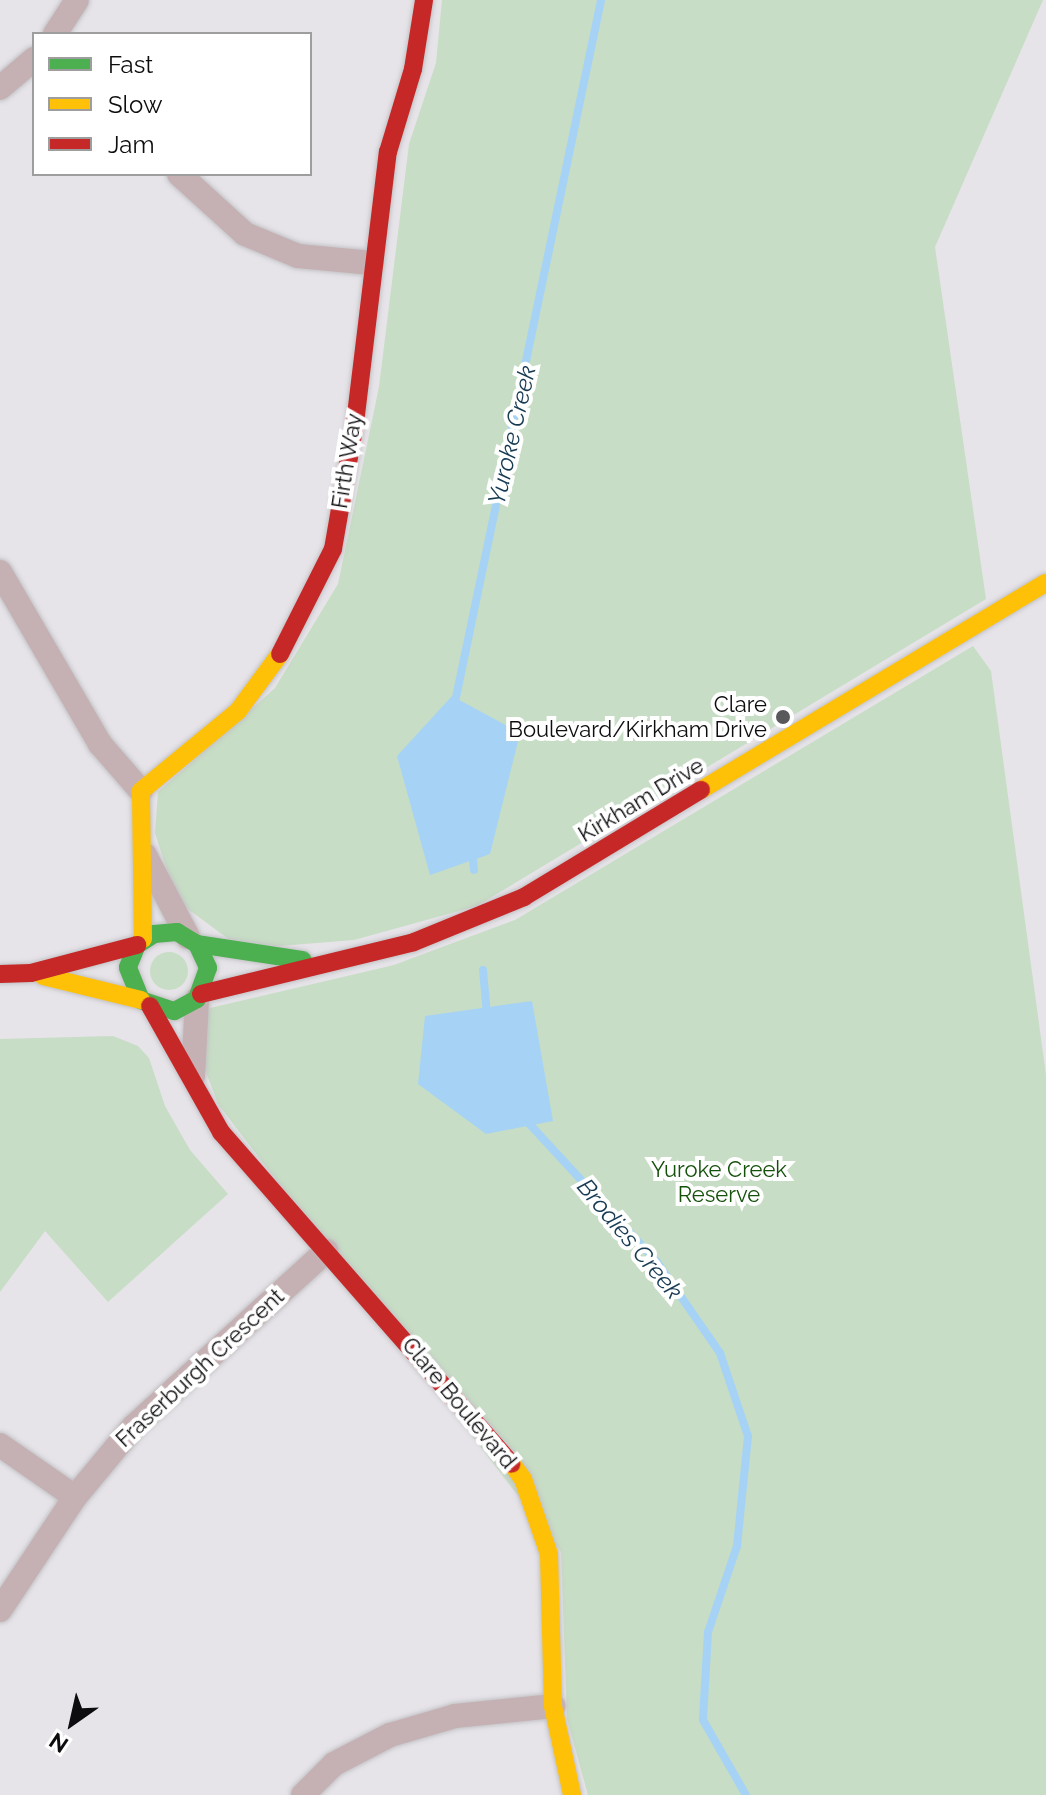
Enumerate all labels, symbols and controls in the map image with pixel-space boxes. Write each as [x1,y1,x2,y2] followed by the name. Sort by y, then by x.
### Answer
[32,32,312,176] legend
[108,50,153,79] text: Fast
[108,90,162,119] text: Slow
[108,130,154,159] text: Jam
[482,363,542,507] water label: Yuroke Creek
[326,411,368,511] street label: Firth Way
[508,691,767,742] place label: Clare Boulevard/Kirkham Drive
[774,708,792,726] marker: Clare Boulevard/Kirkham Drive
[574,752,708,848] street label: Kirkham Drive
[651,1156,787,1208] park label: Yuroke Creek Reserve
[571,1173,689,1305] water label: Brodies Creek
[111,1283,289,1453] street label: Fraserburgh Crescent
[397,1332,521,1474] street label: Clare Boulevard
[32,1683,112,1763] north arrow
[44,1727,73,1758] text: N

